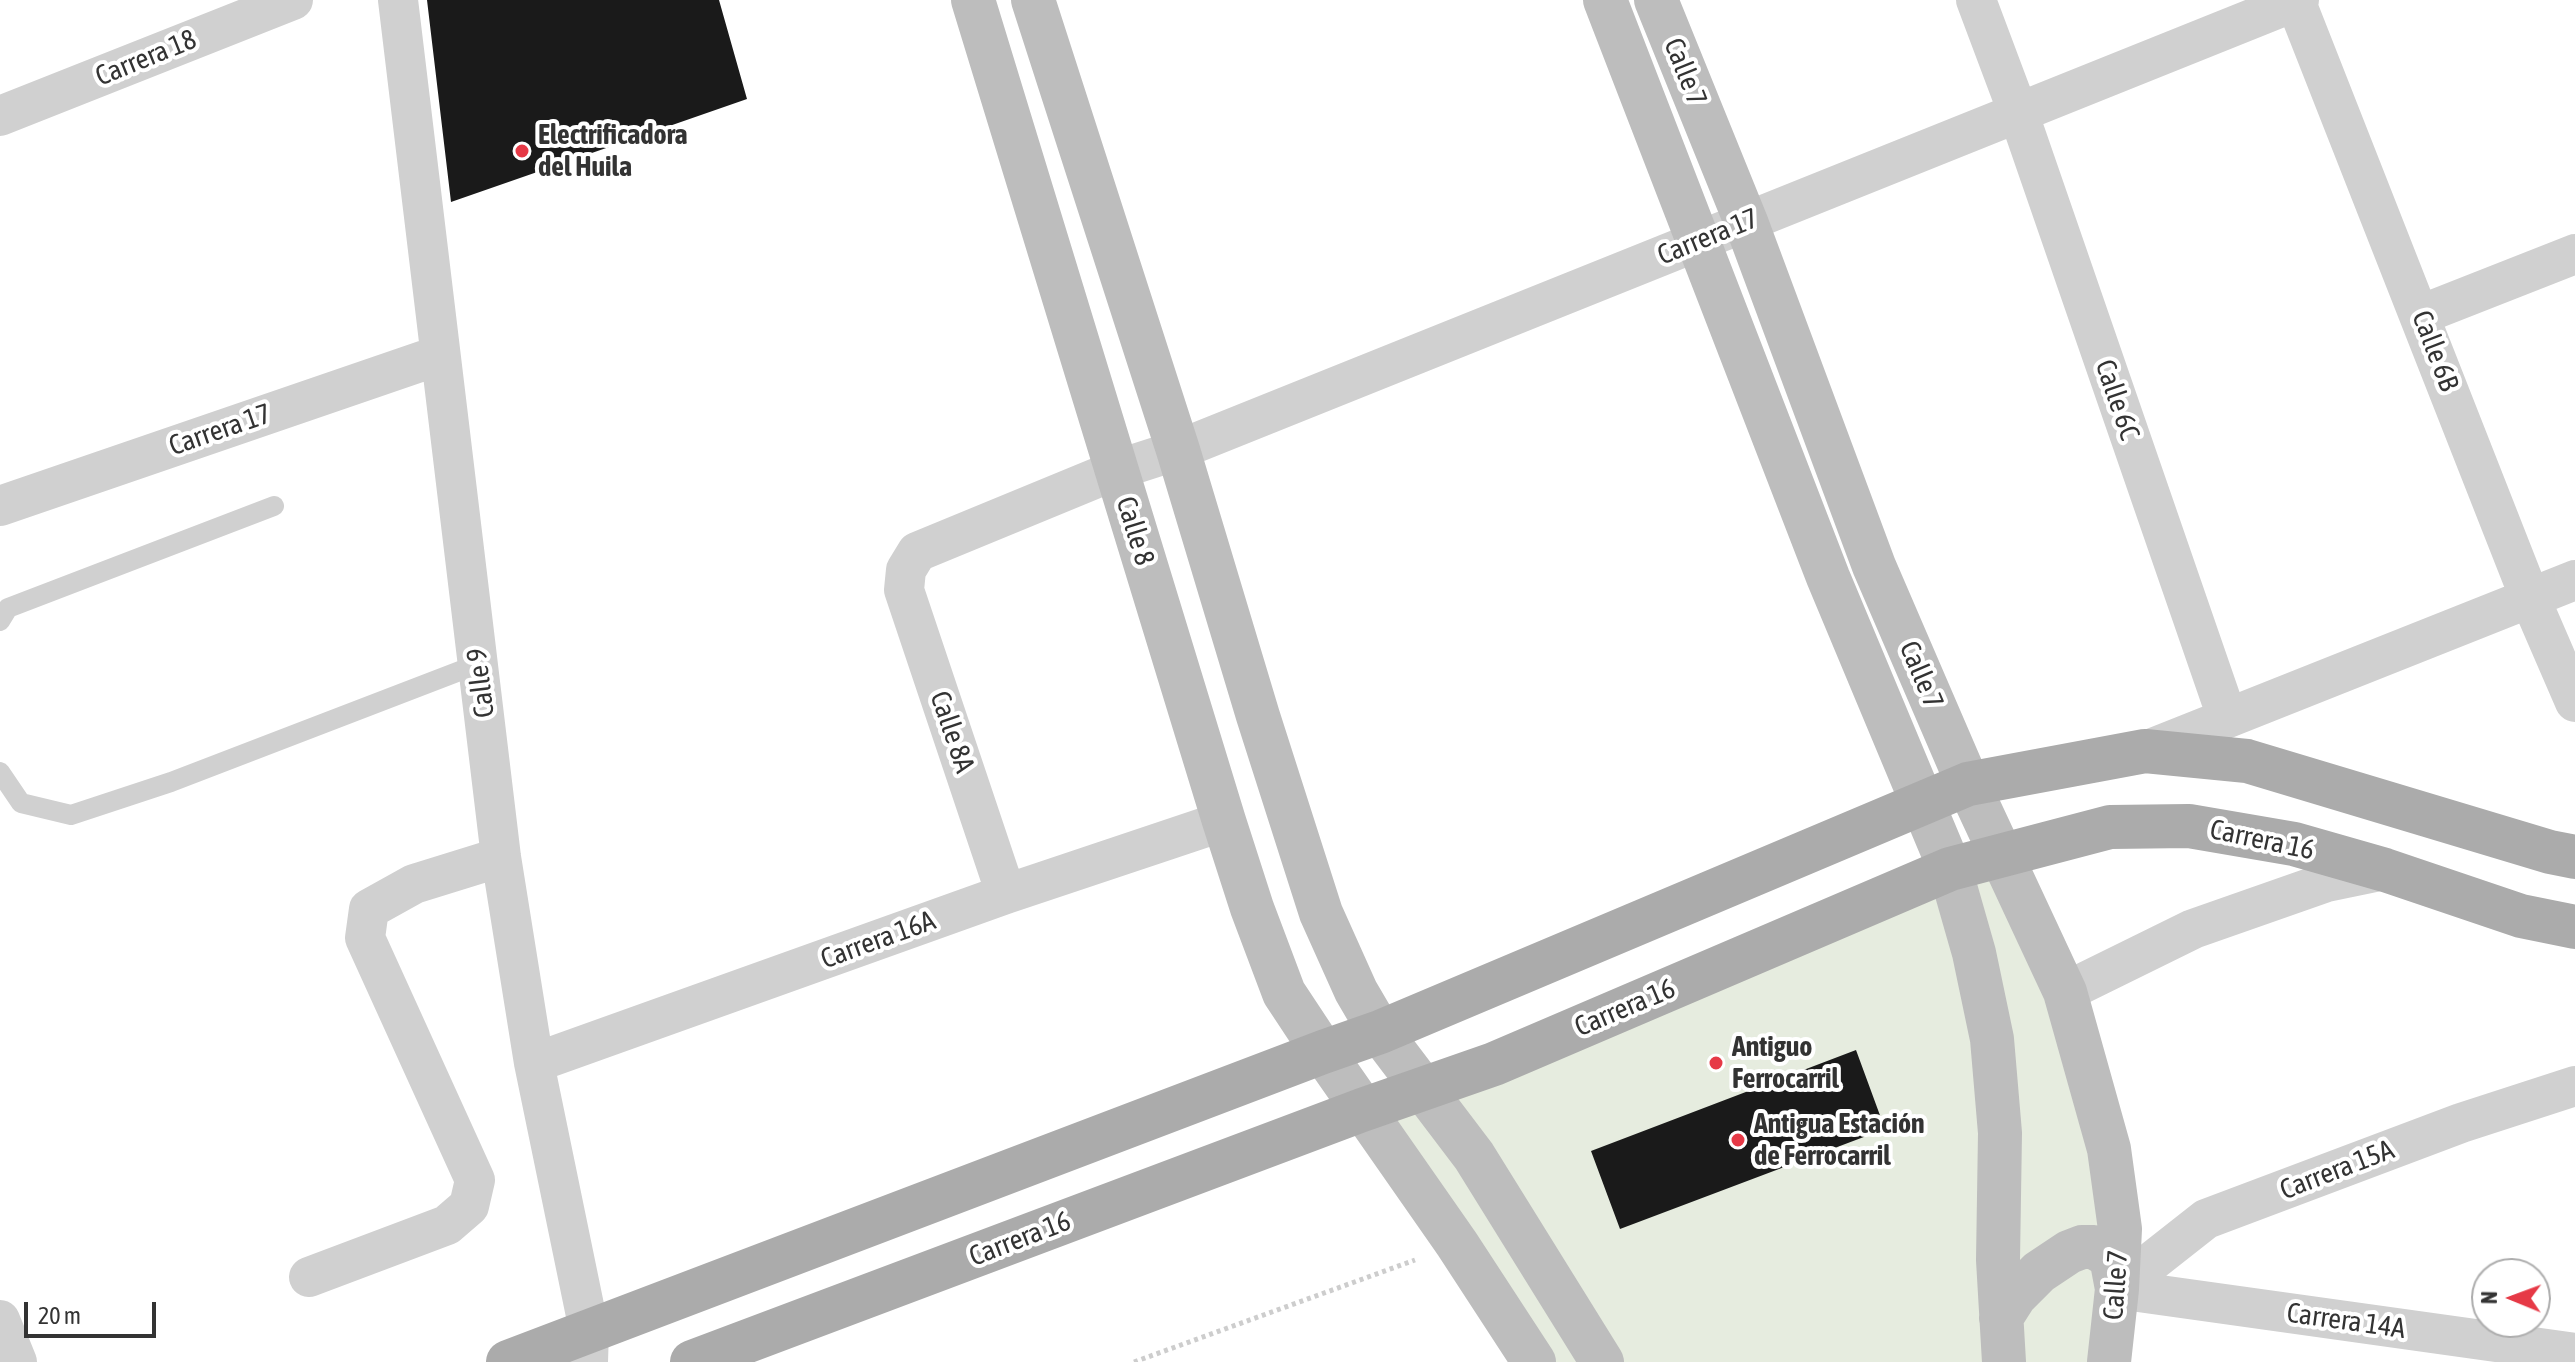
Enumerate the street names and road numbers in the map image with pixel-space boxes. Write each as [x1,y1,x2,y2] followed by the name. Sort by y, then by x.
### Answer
[91,23,201,93] street label: Carrera 18
[1656,33,1714,111] street label: Calle 7
[1653,202,1763,272] street label: Carrera 17
[2404,306,2466,396] street label: Calle 6B
[2088,356,2146,444] street label: Calle 6C
[165,397,275,463] street label: Carrera 17
[1109,493,1161,569] street label: Calle 8
[1892,636,1950,714] street label: Calle 7
[460,646,502,720] street label: Calle 9
[923,687,981,777] street label: Calle 8A
[2207,813,2317,867] street label: Carrera 16
[816,904,940,976] street label: Carrera 16A
[1570,972,1680,1044] street label: Carrera 16
[2275,1133,2399,1207] street label: Carrera 15A
[965,1204,1075,1274] street label: Carrera 16
[2097,1249,2135,1321] street label: Calle 7
[2285,1296,2407,1346] street label: Carrera 14A

